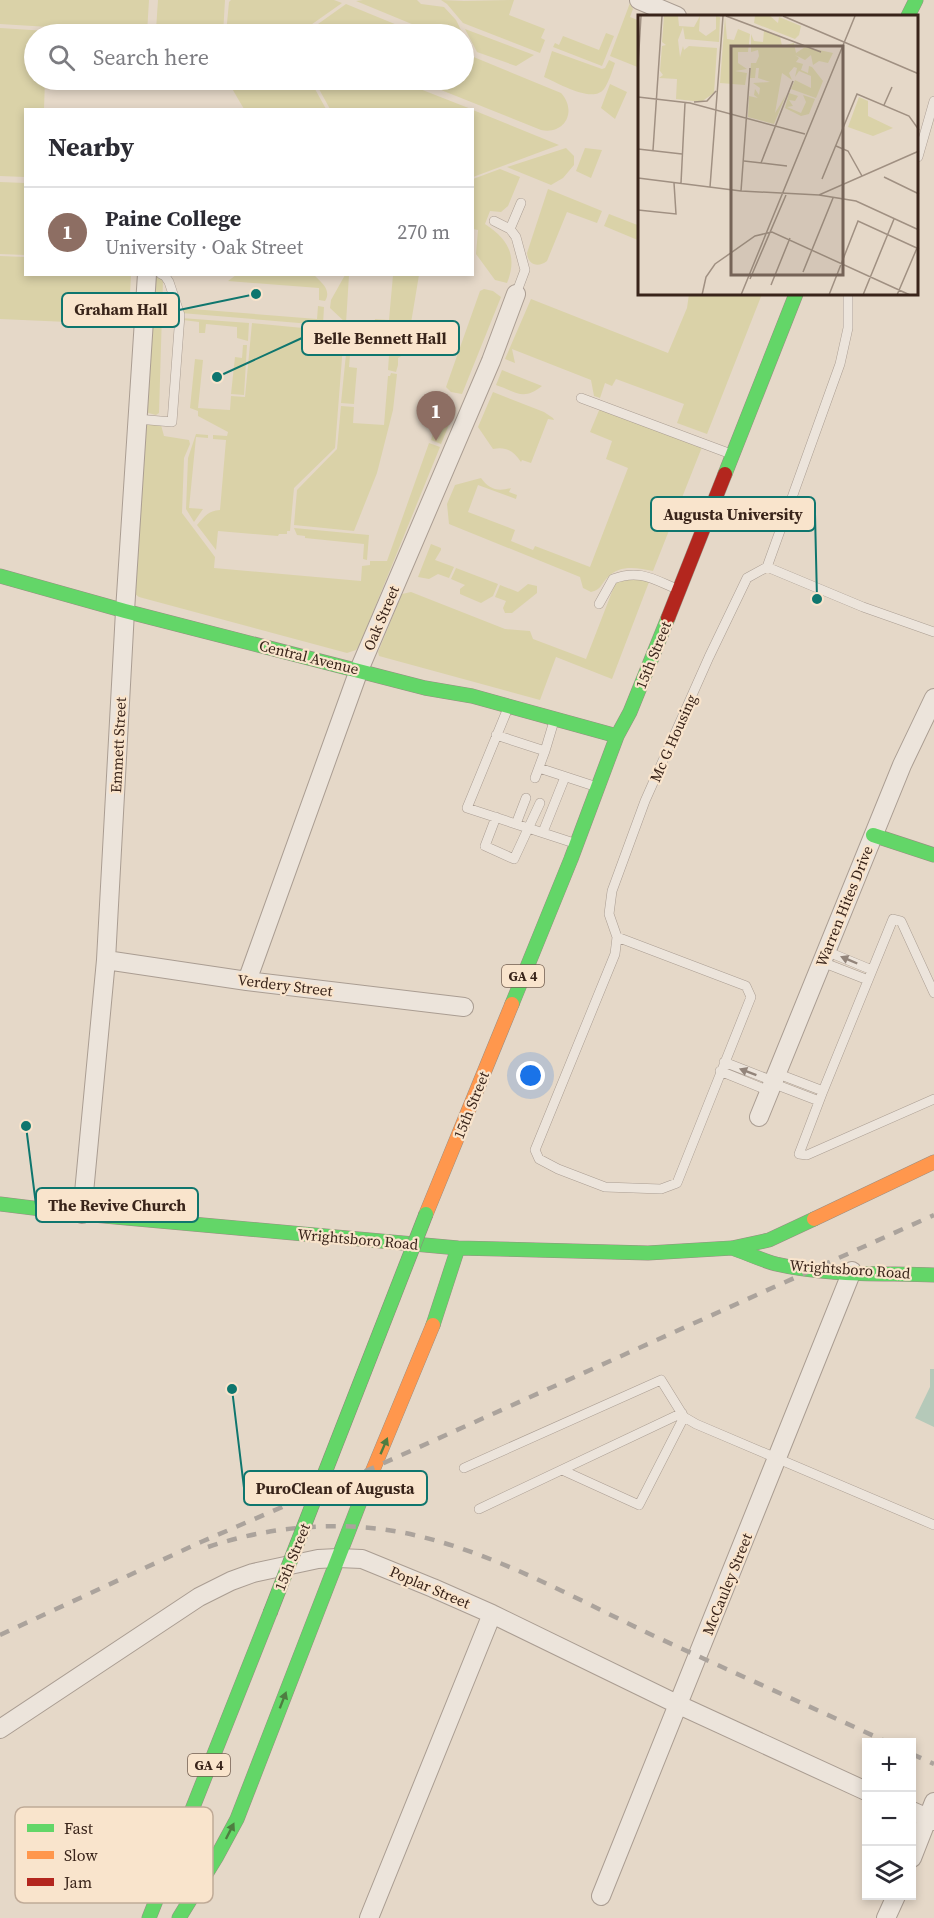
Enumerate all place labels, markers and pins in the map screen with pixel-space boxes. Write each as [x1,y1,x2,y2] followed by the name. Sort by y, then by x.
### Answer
[62,293,179,327] callout: Graham Hall
[302,321,459,355] callout: Belle Bennett Hall
[416,392,456,441] pin: 1
[651,497,815,531] callout: Augusta University
[36,1188,198,1222] callout: The Revive Church
[244,1471,427,1505] callout: PuroClean of Augusta

